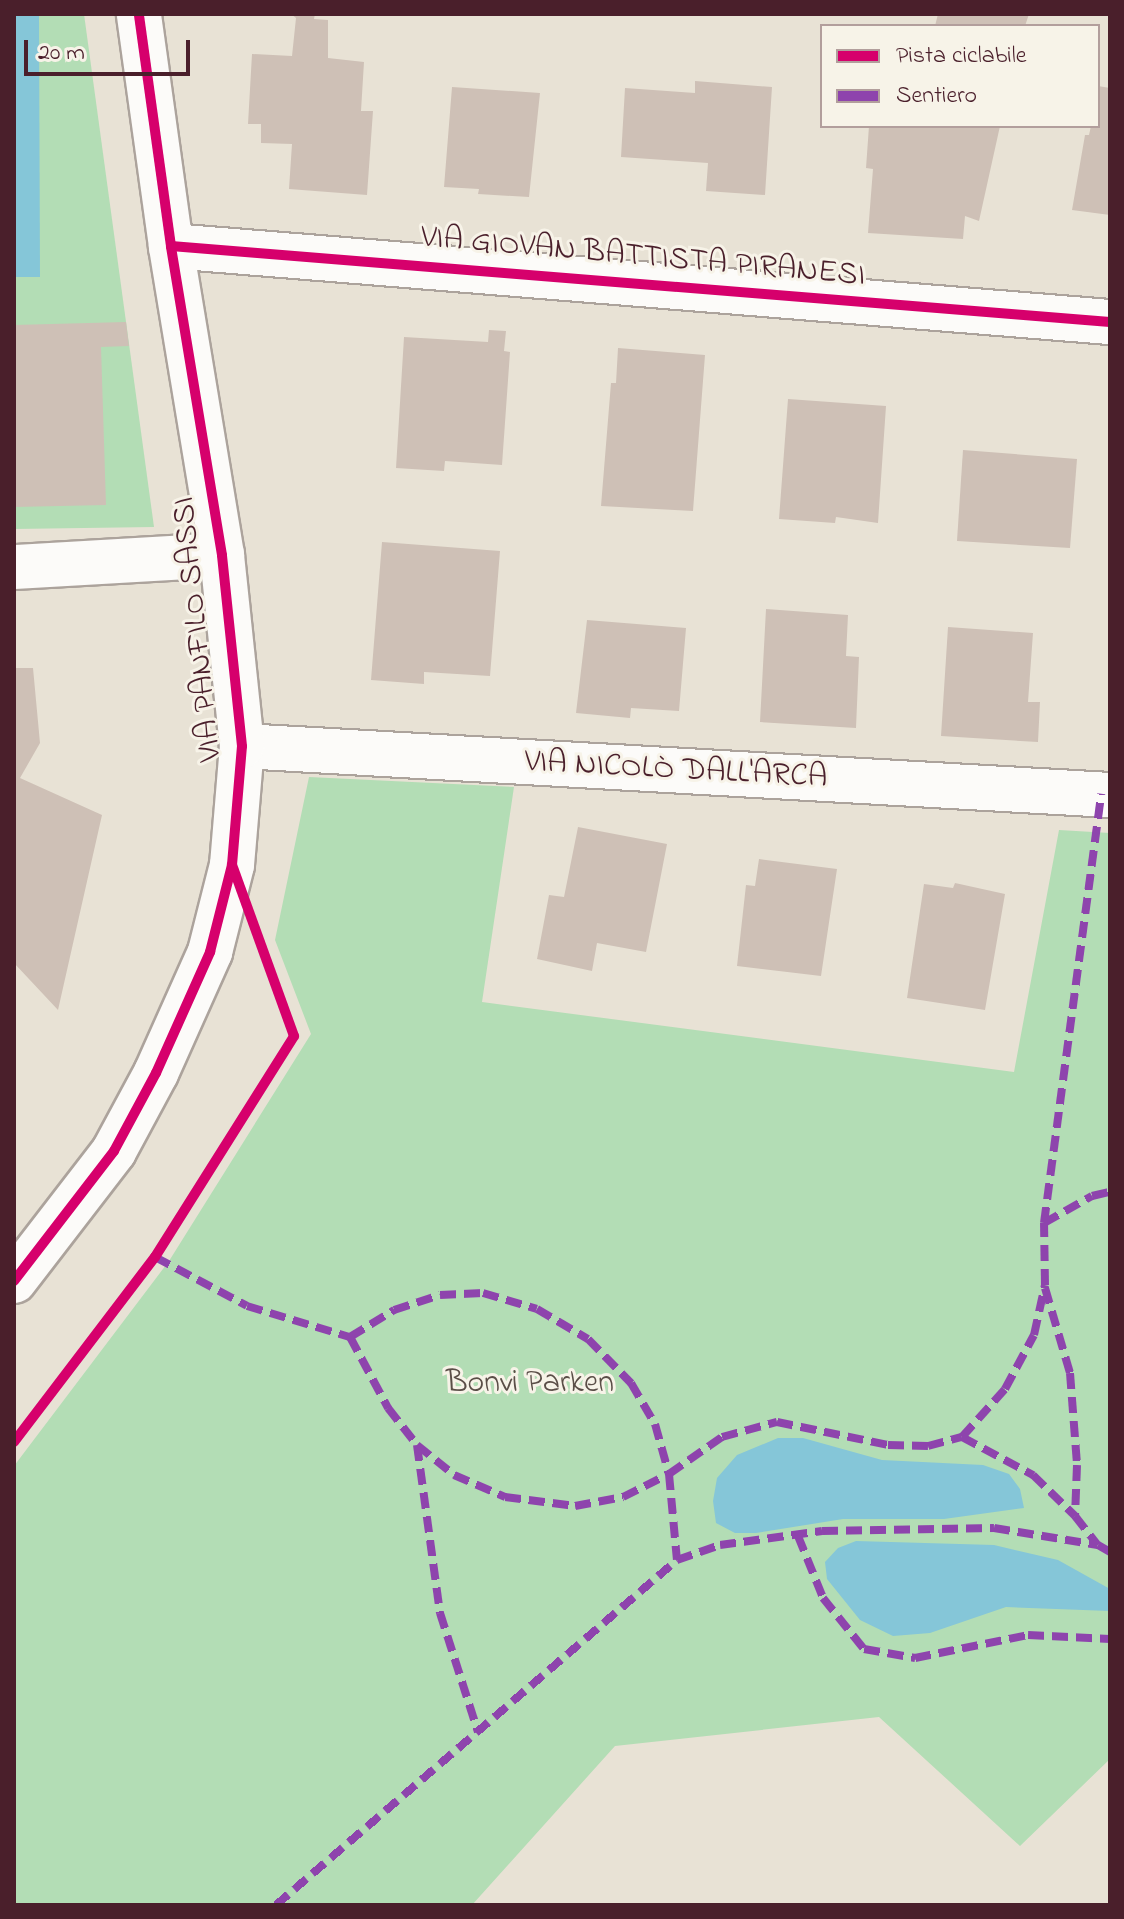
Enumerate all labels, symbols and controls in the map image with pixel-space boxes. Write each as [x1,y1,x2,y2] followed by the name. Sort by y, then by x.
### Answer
[28,24,194,74] scale bar
[820,24,1100,128] legend
[38,36,85,71] text: 20 m
[896,39,1026,74] text: Pista ciclabile
[896,79,977,114] text: Sentiero
[419,219,867,297] street label: VIA GIOVAN BATTISTA PIRANESI
[166,495,232,763] street label: VIA PANFILO SASSI
[524,744,828,798] street label: VIA NICOLÒ DALL'ARCA
[446,1365,614,1403] park label: Bonvi Parken

